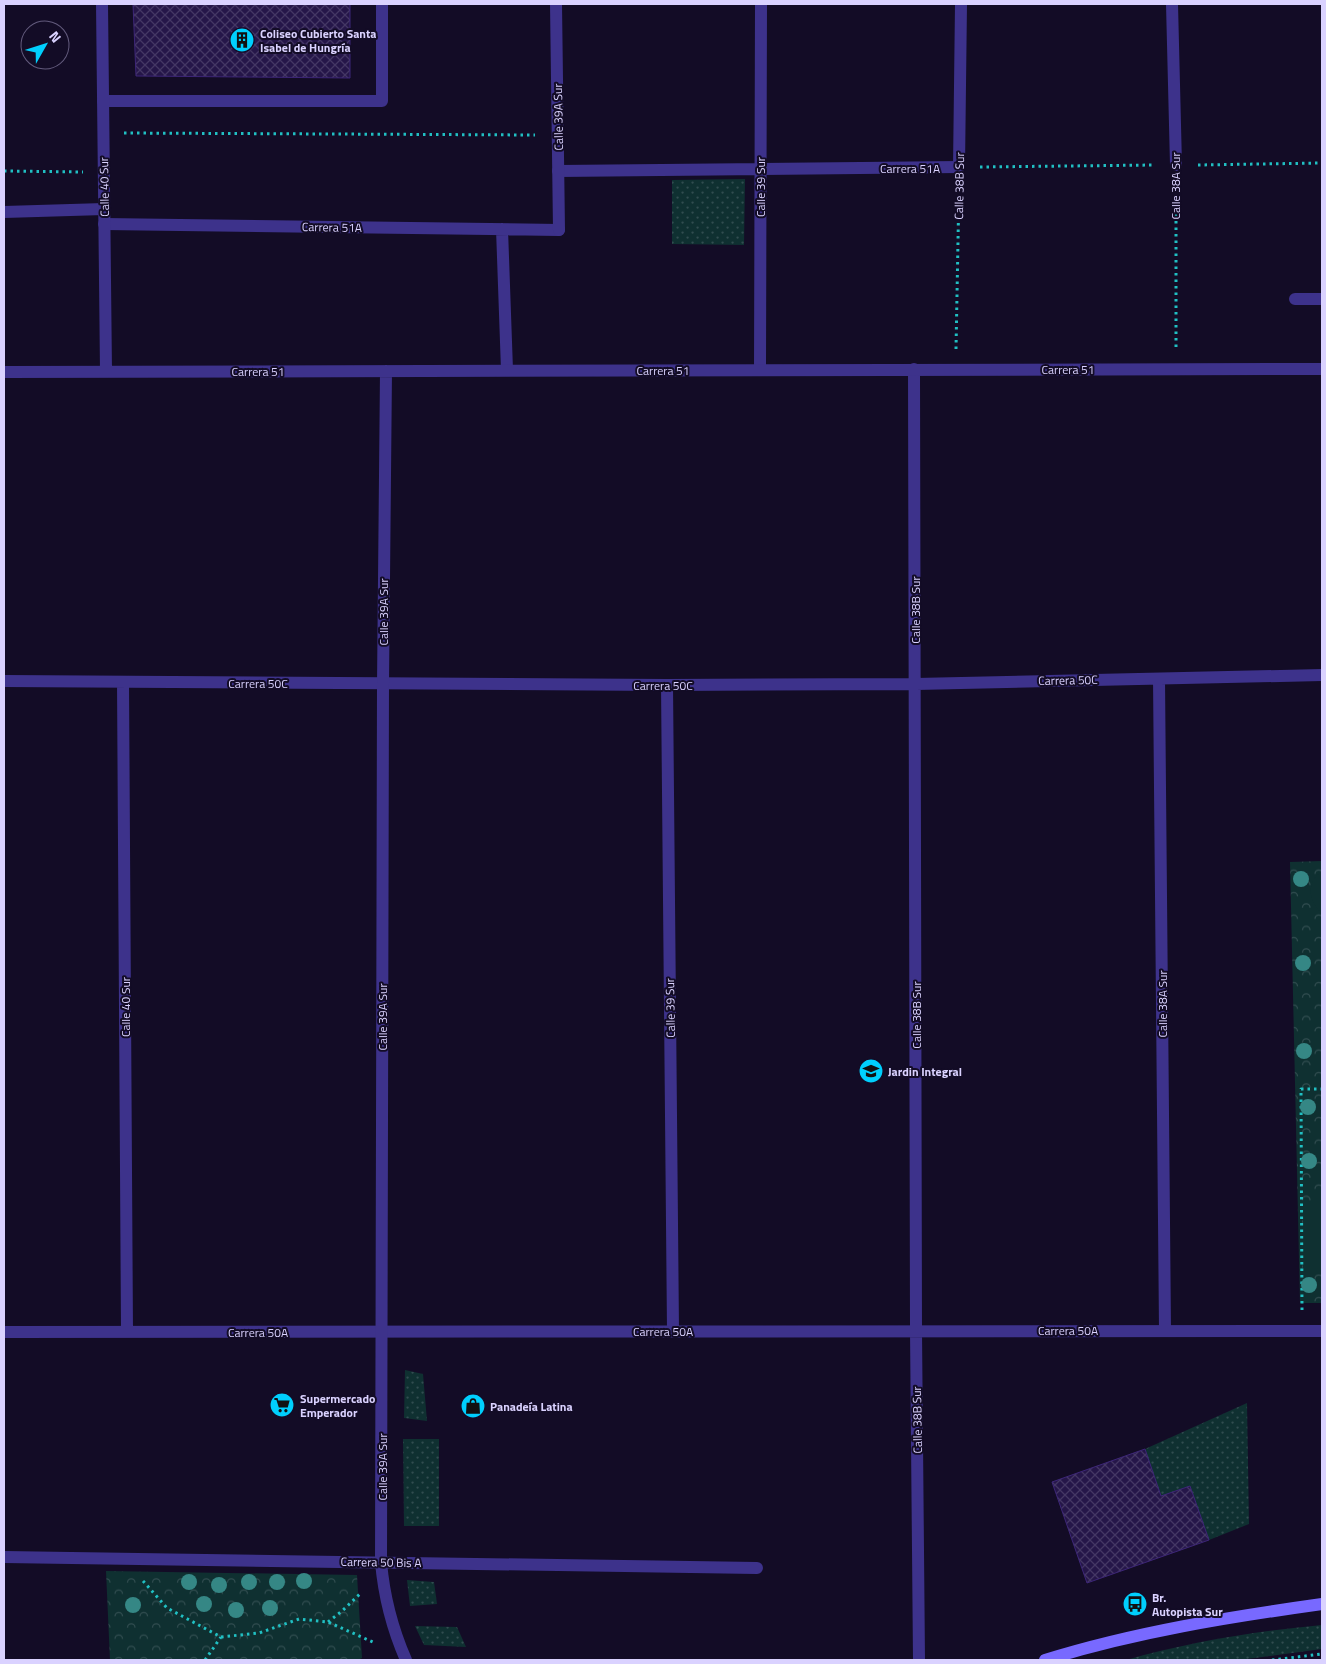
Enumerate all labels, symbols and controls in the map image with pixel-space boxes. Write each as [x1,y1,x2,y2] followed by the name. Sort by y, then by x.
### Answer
[20,20,70,70] north arrow
[260,24,376,57] place label: Coliseo Cubierto Santa Isabel de Hungría
[44,26,67,47] text: N
[229,27,255,53] building icon: Coliseo Cubierto Santa Isabel de Hungría
[548,83,568,151] street label: Calle 39A Sur
[949,152,969,220] street label: Calle 38B Sur
[1166,152,1185,220] street label: Calle 38A Sur
[94,157,114,217] street label: Calle 40 Sur
[751,157,770,217] street label: Calle 39 Sur
[880,159,940,178] street label: Carrera 51A
[302,217,362,237] street label: Carrera 51A
[1041,360,1095,379] street label: Carrera 51
[636,361,690,380] street label: Carrera 51
[231,362,285,381] street label: Carrera 51
[906,576,925,644] street label: Calle 38B Sur
[374,578,393,646] street label: Calle 39A Sur
[1038,670,1098,690] street label: Carrera 50C
[228,674,288,693] street label: Carrera 50C
[633,676,693,695] street label: Carrera 50C
[1153,970,1172,1038] street label: Calle 38A Sur
[116,977,135,1037] street label: Calle 40 Sur
[660,978,680,1038] street label: Calle 39 Sur
[907,981,926,1049] street label: Calle 38B Sur
[373,983,392,1051] street label: Calle 39A Sur
[858,1058,884,1084] school or university icon: Jardin Integral
[888,1062,962,1081] place label: Jardin Integral
[1038,1321,1098,1340] street label: Carrera 50A
[633,1322,693,1341] street label: Carrera 50A
[228,1323,288,1342] street label: Carrera 50A
[907,1386,927,1454] street label: Calle 38B Sur
[300,1389,375,1422] place label: Supermercado Emperador
[269,1392,295,1418] supermarket icon: Supermercado Emperador
[460,1393,486,1419] shop icon: Panadeía Latina
[490,1397,573,1416] place label: Panadeía Latina
[373,1433,392,1501] street label: Calle 39A Sur
[340,1552,422,1572] street label: Carrera 50 Bis A
[1152,1588,1223,1621] place label: Br. Autopista Sur
[1122,1591,1148,1617] bus stop icon: Br. Autopista Sur

